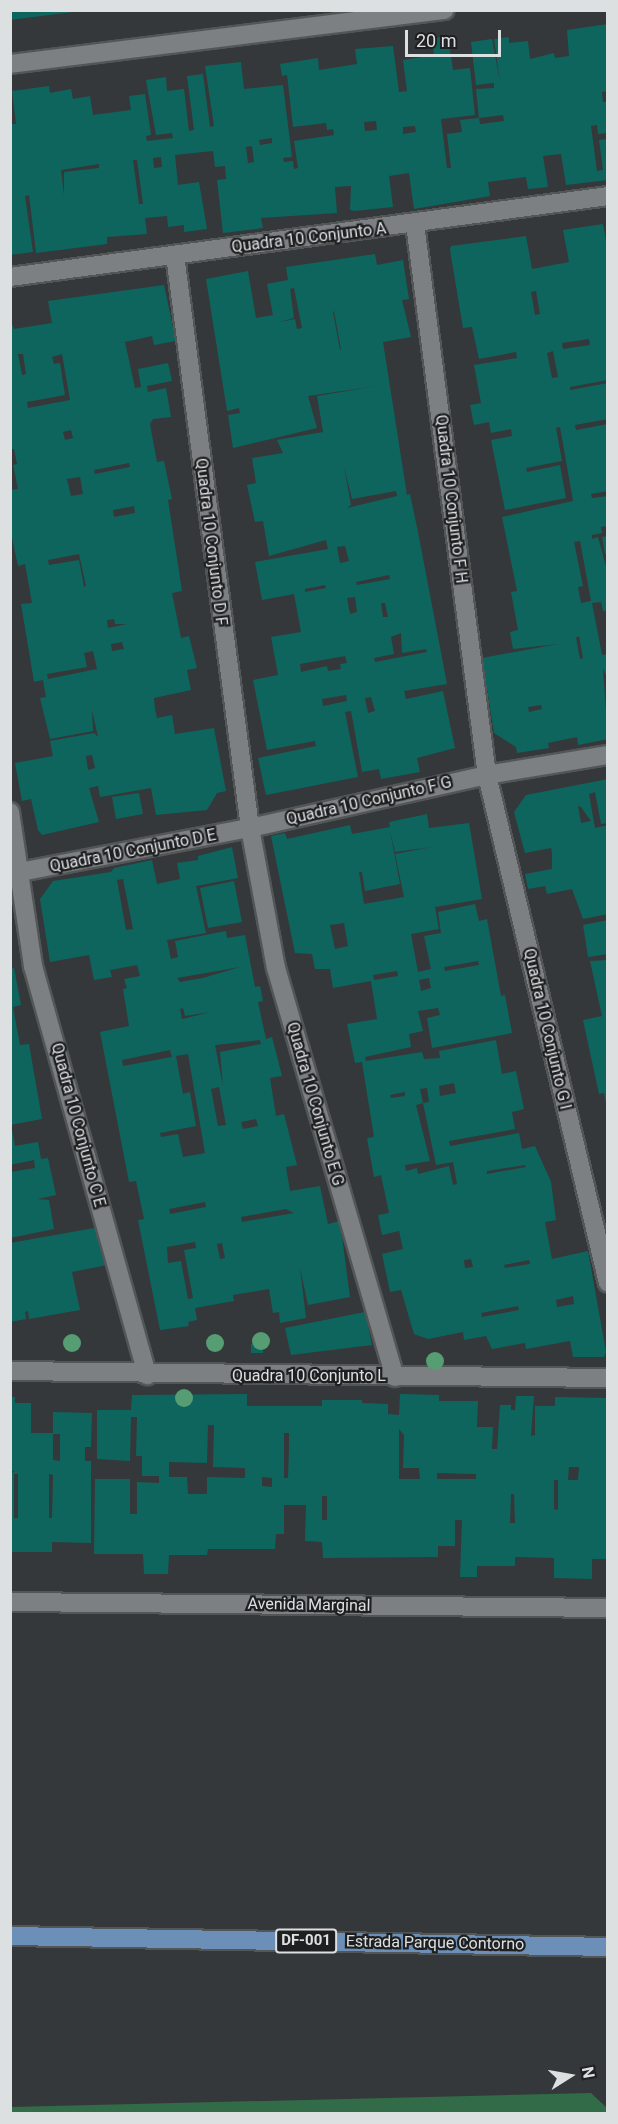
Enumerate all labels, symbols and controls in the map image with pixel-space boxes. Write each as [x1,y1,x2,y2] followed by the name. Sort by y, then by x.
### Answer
[408,18,504,56] scale bar
[416,30,456,51] text: 20 m
[231,219,387,257] street label: Quadra 10 Conjunto A
[431,414,471,584] street label: Quadra 10 Conjunto F H
[191,457,231,627] street label: Quadra 10 Conjunto D F
[284,773,454,829] street label: Quadra 10 Conjunto F G
[48,825,218,877] street label: Quadra 10 Conjunto D E
[519,947,575,1111] street label: Quadra 10 Conjunto G I
[282,1020,348,1188] street label: Quadra 10 Conjunto E G
[47,1041,109,1209] street label: Quadra 10 Conjunto C E
[232,1366,386,1386] street label: Quadra 10 Conjunto L
[247,1594,371,1616] street label: Avenida Marginal
[274,1929,338,1953] road number: DF-001
[346,1932,524,1954] street label: Estrada Parque Contorno
[540,2046,600,2106] north arrow
[578,2065,599,2080] text: N

